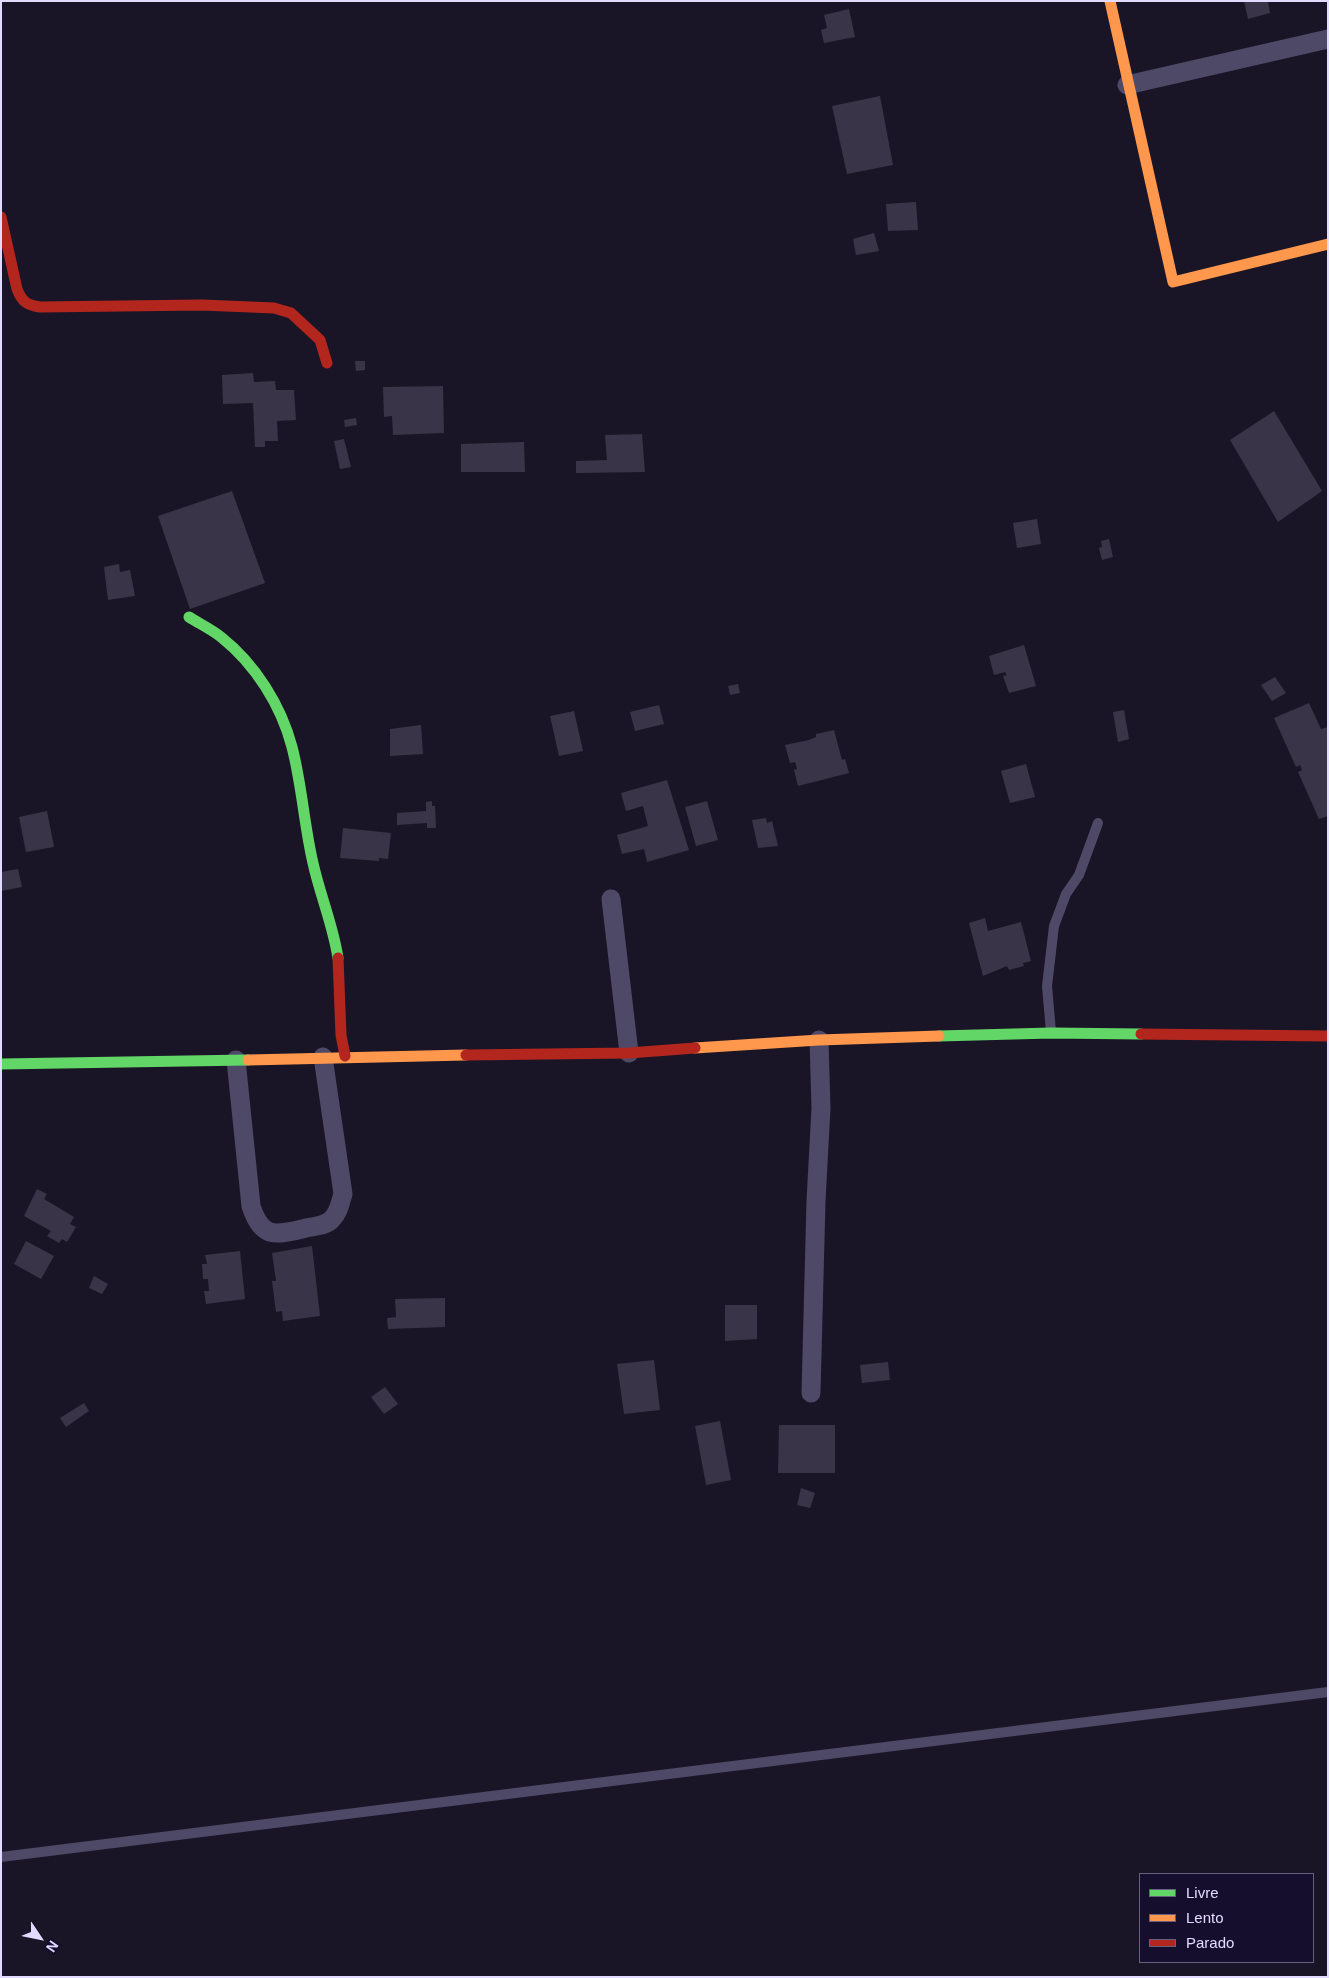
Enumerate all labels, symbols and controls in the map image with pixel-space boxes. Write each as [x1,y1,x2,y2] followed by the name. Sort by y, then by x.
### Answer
[1139,1873,1314,1963] legend
[1186,1884,1219,1901] text: Livre
[1186,1909,1224,1926] text: Lento
[15,1913,65,1963] north arrow
[1186,1934,1234,1951] text: Parado
[43,1938,62,1955] text: N

